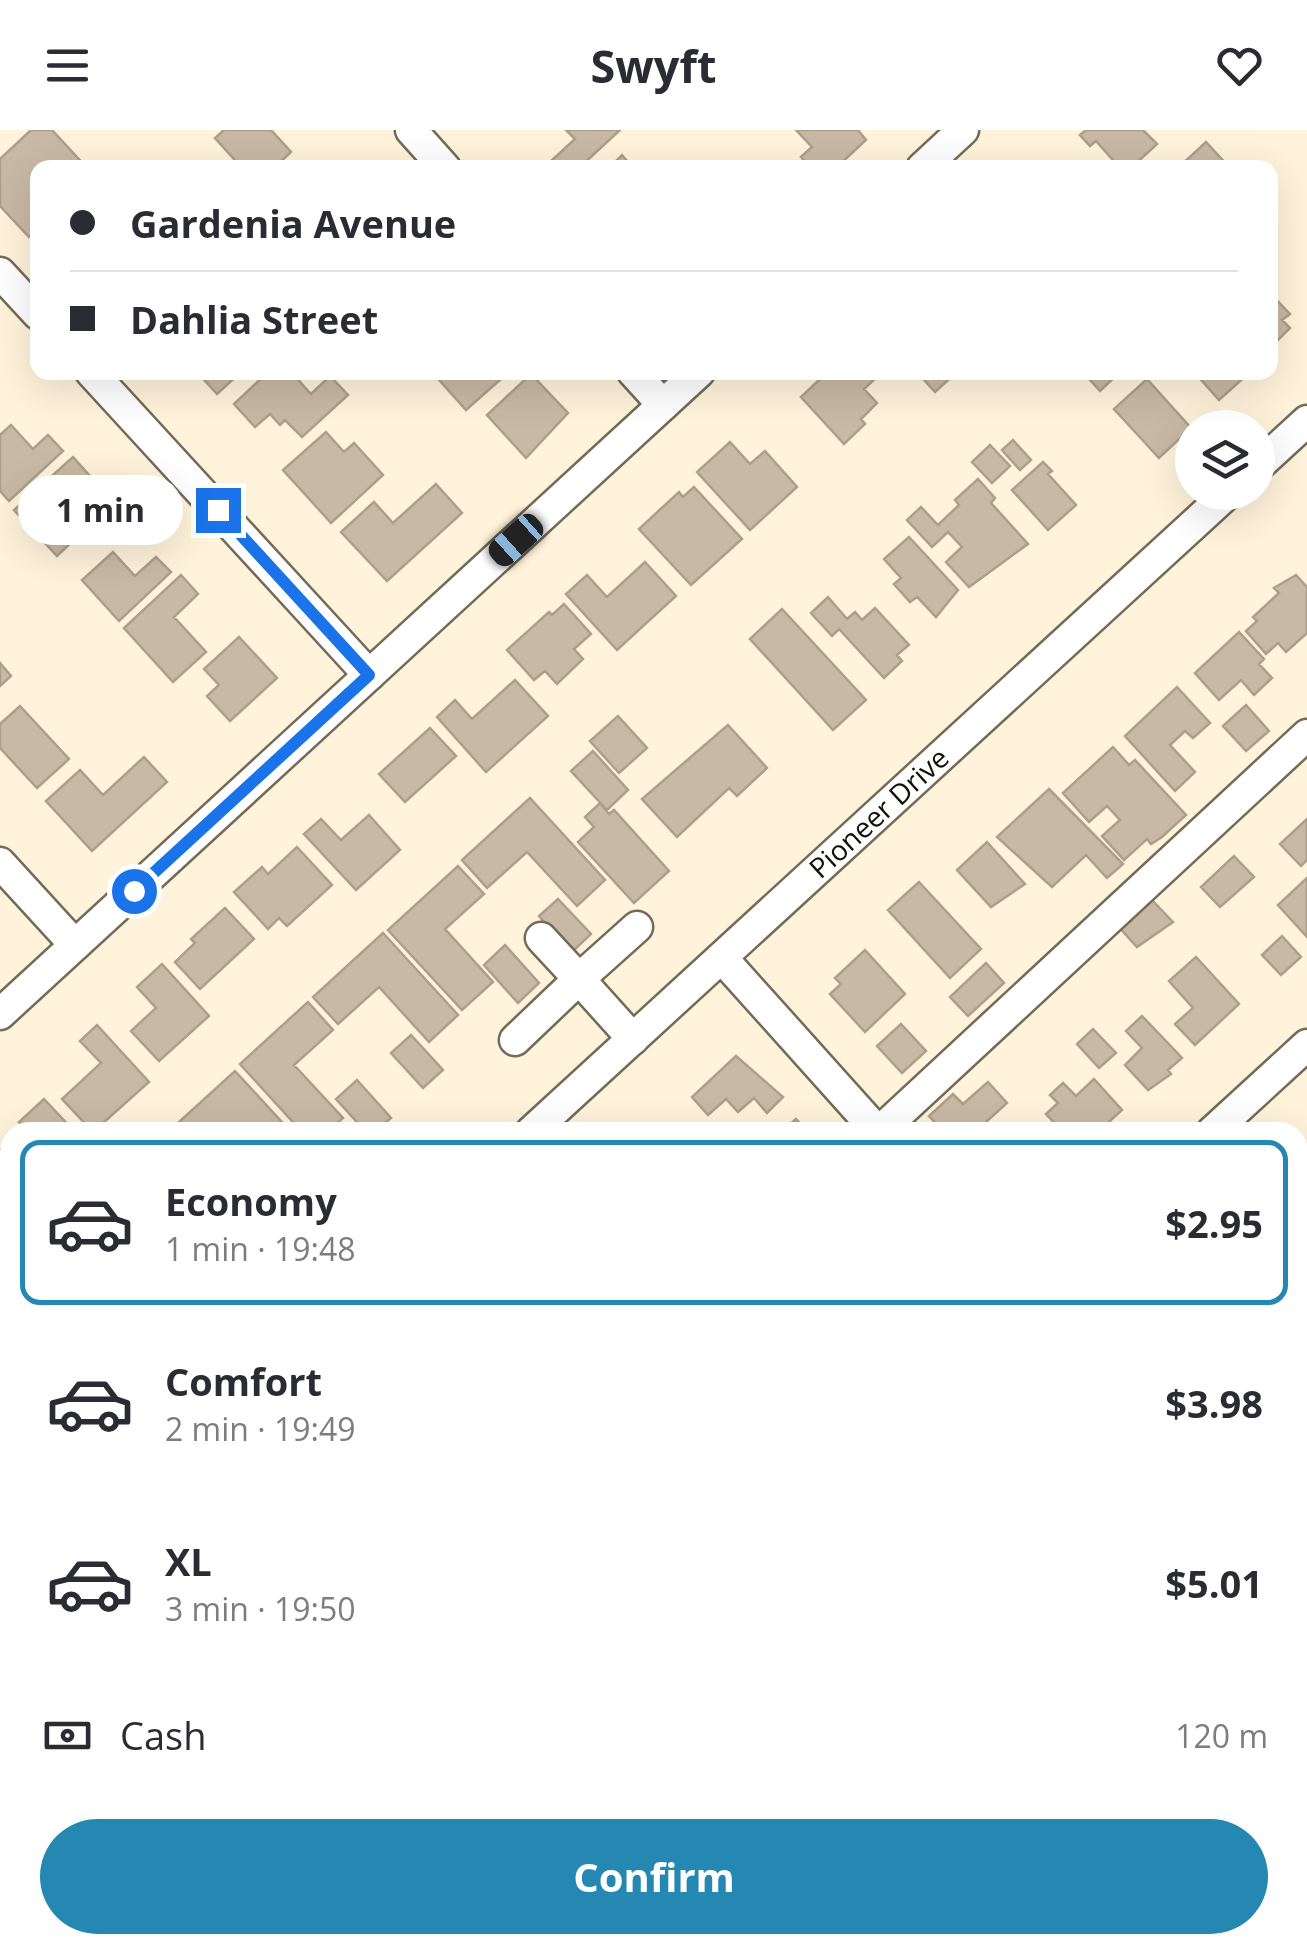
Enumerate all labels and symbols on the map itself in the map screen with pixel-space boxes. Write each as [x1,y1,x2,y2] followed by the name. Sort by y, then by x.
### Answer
[18,475,183,545] callout: 1 min
[196,488,241,533] route end
[484,509,548,571] car
[800,739,956,886] street label: Pioneer Drive
[112,869,157,914] route start

